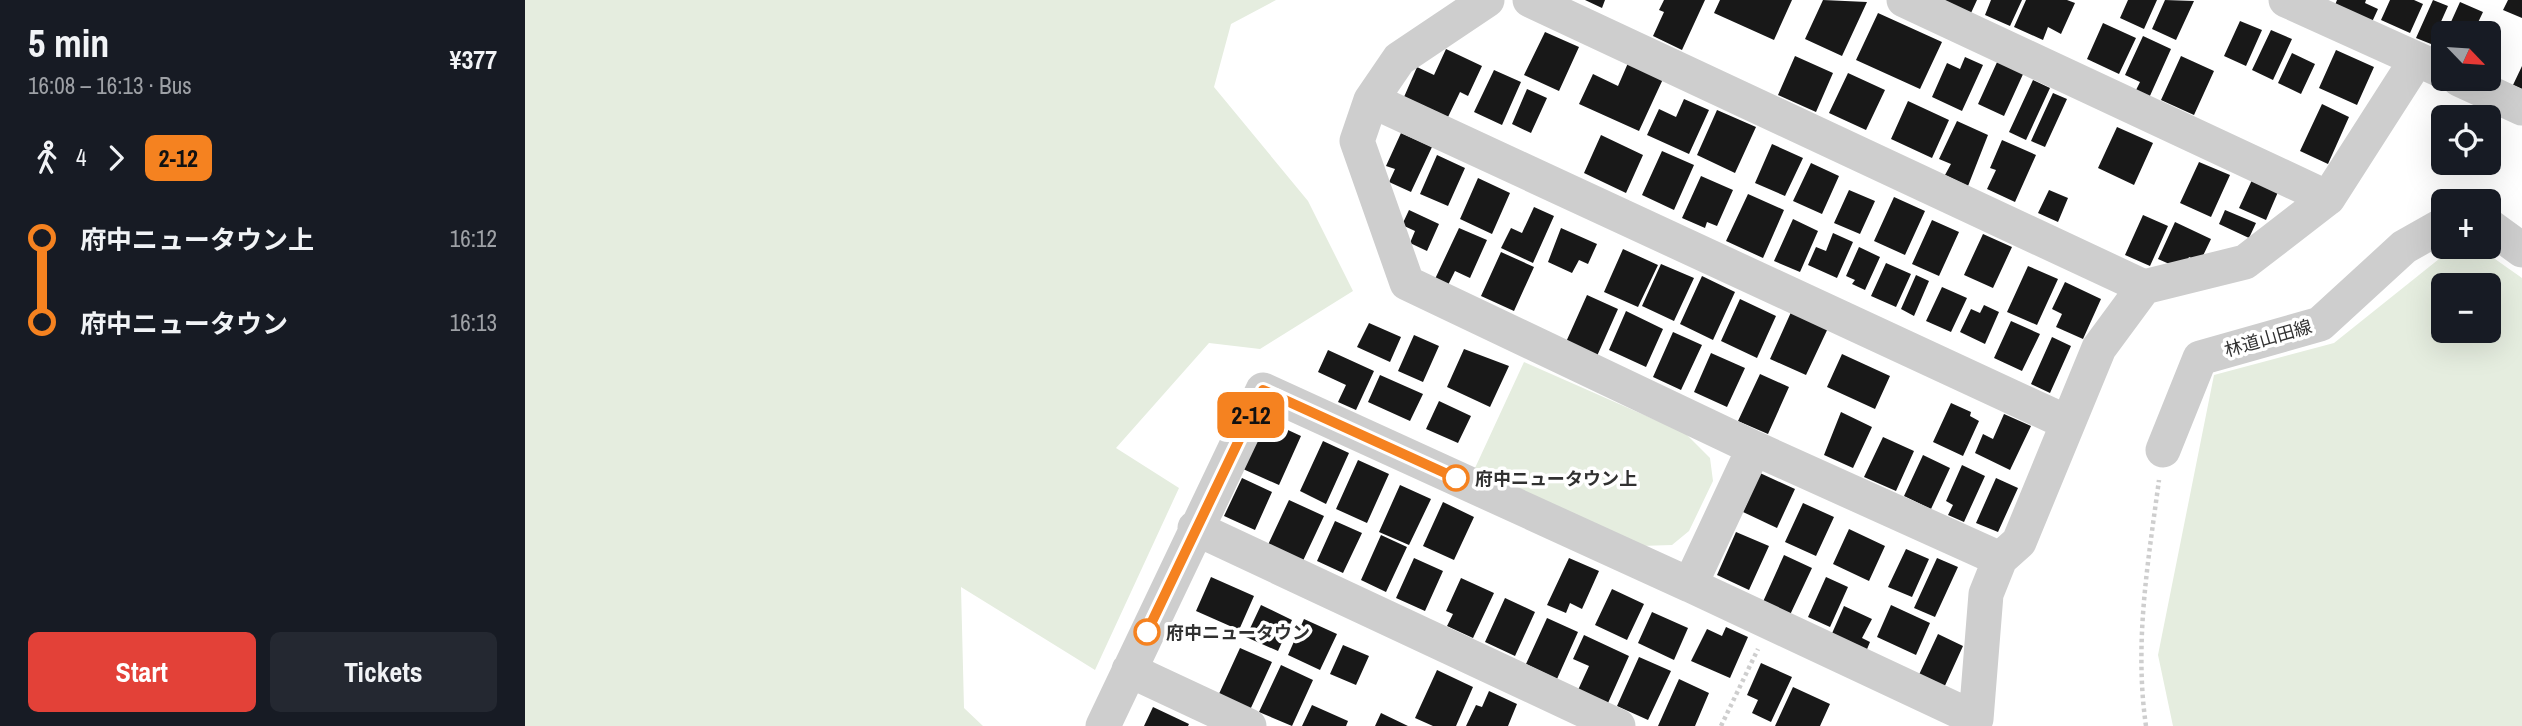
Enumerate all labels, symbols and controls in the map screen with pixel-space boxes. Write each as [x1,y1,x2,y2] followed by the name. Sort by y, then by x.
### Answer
[28,18,109,69] text: 5 min
[2431,21,2501,91] north arrow
[2431,21,2501,343] map controls
[450,42,497,77] text: ¥377
[28,70,192,101] text: 16:08 – 16:13 · Bus
[2431,105,2501,175] button: locate
[28,139,66,177] icon: walk
[97,139,135,177] icon: forward
[76,142,87,173] text: 4
[159,142,198,174] text: 2-12
[2431,189,2501,259] button: +
[80,222,314,257] text: 府中ニュータウン上
[450,223,497,254] text: 16:12
[2431,273,2501,343] button: −
[80,306,288,341] text: 府中ニュータウン
[450,307,497,338] text: 16:13
[2221,314,2315,362] street label: 林道山田線
[1202,392,1300,438] line badge: 2-12
[1231,399,1271,431] text: 2-12
[1443,465,1469,491] marker: 府中ニュータウン上
[1475,466,1637,491] place label: 府中ニュータウン上
[1134,619,1160,645] marker: 府中ニュータウン
[1166,620,1310,645] place label: 府中ニュータウン
[28,632,256,712] button: Start
[270,632,497,712] button: Tickets

